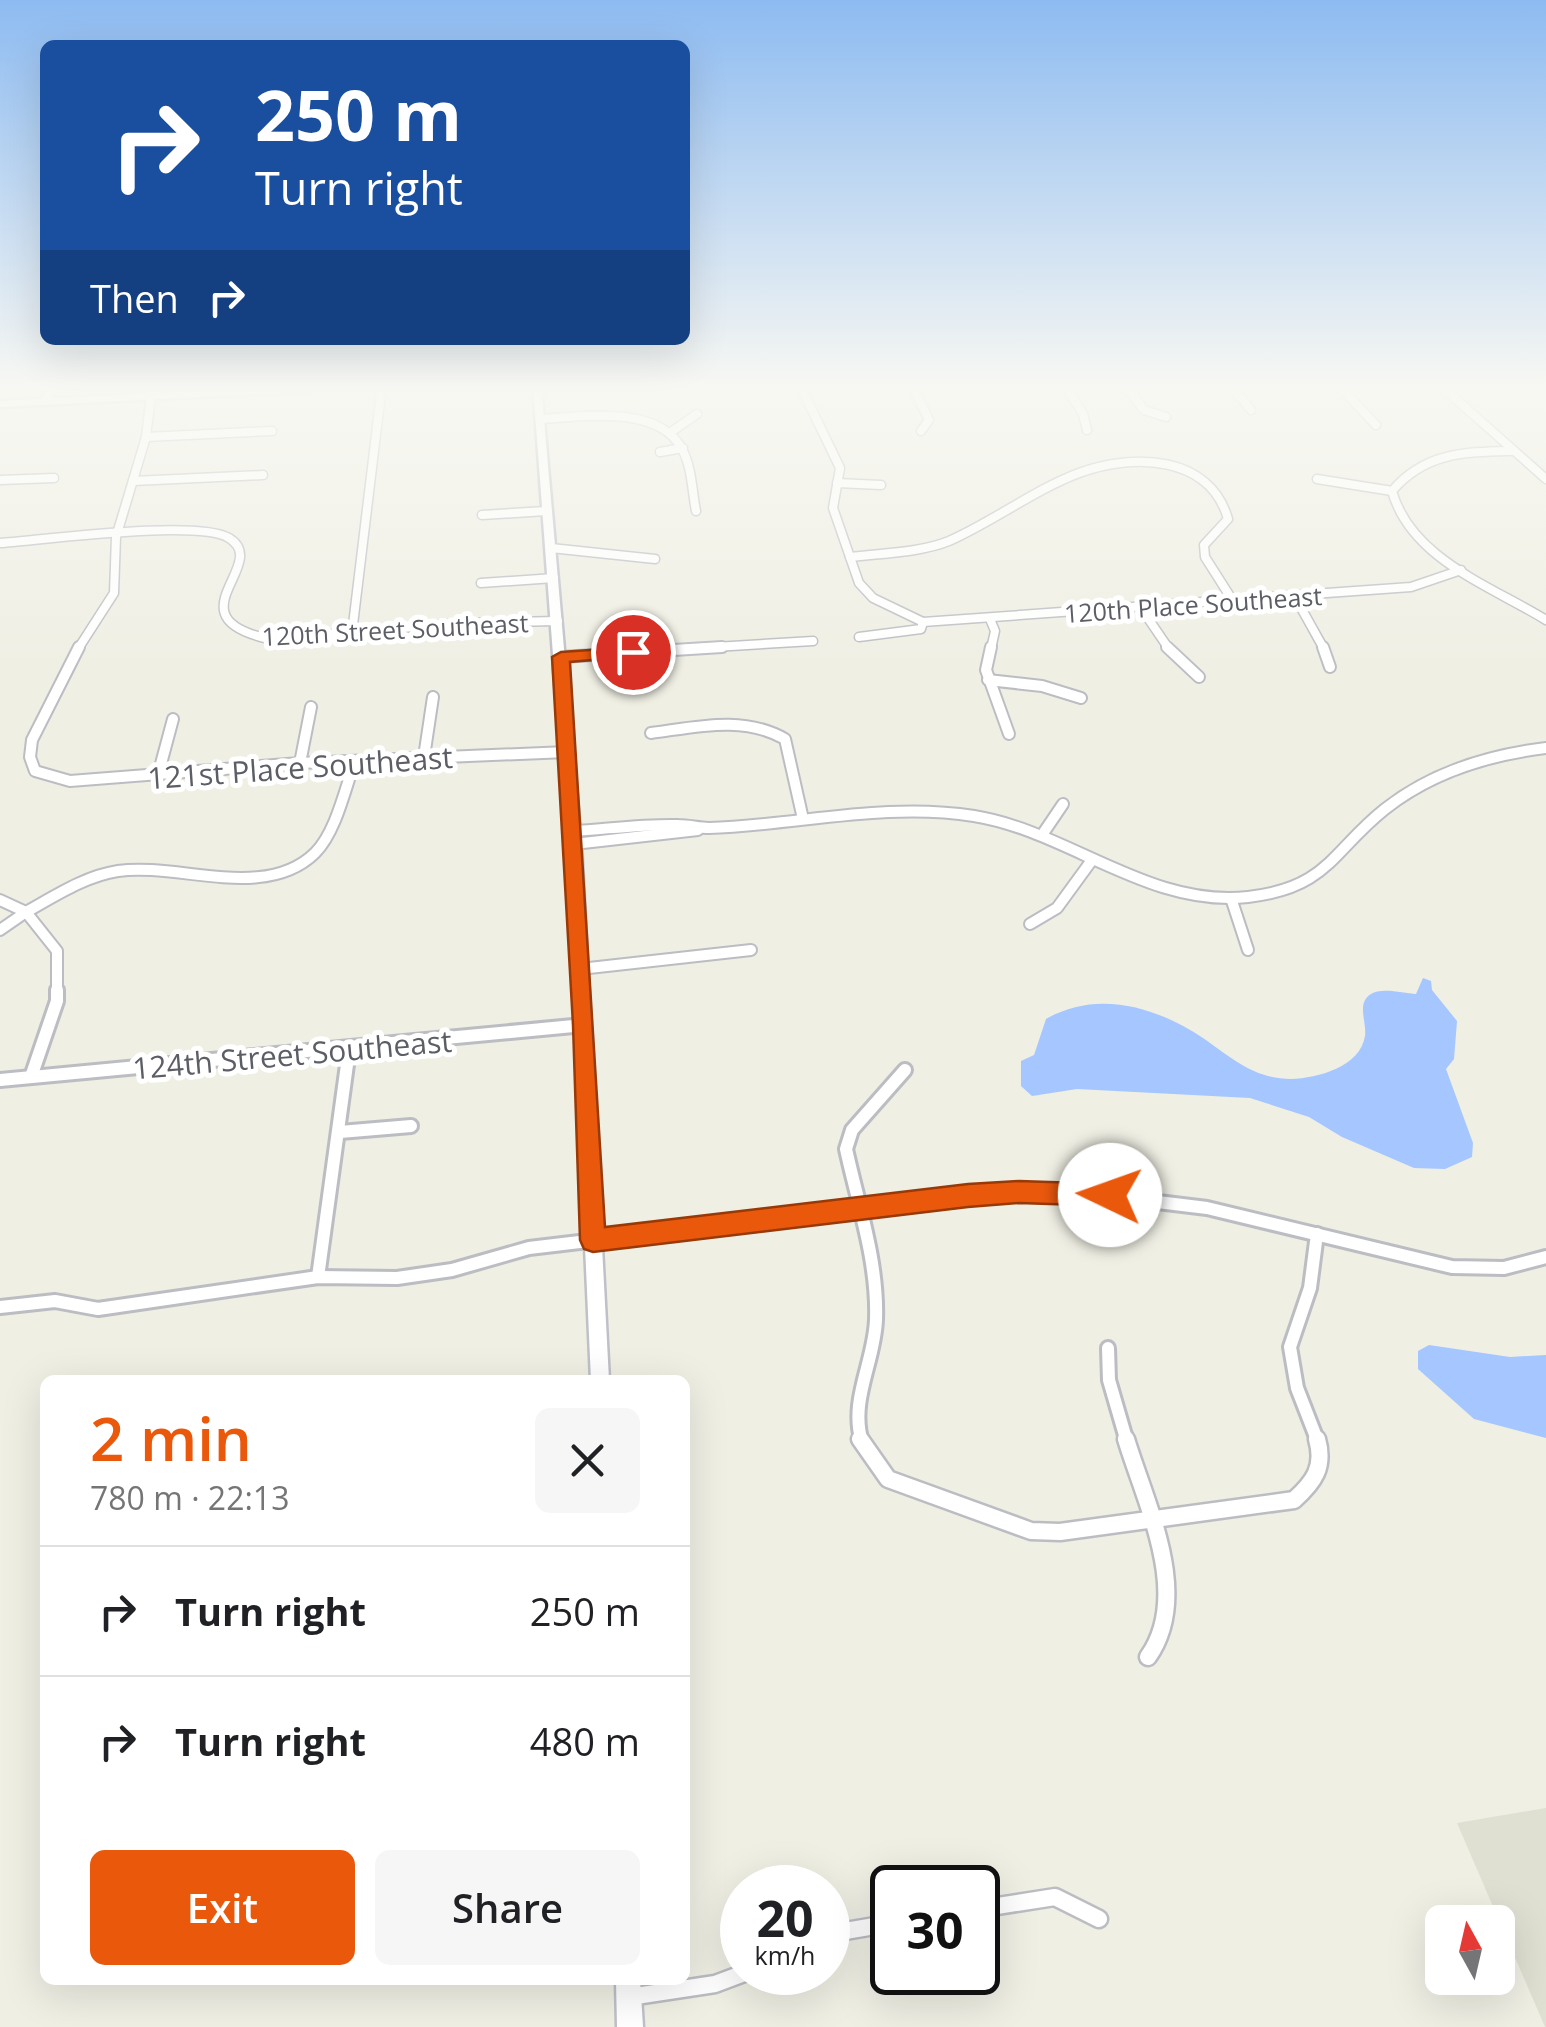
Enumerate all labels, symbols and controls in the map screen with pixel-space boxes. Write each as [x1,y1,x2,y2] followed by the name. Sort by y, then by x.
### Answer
[255,66,462,162] text: 250 m
[90,80,220,210] icon: right
[255,157,463,218] text: Turn right
[199,270,254,325] icon: right
[90,272,179,324] text: Then
[1063,578,1323,630] street label: 120th Place Southeast
[261,605,529,653] street label: 120th Street Southeast
[591,610,676,695] pin
[606,625,661,680] icon: arrive
[146,736,454,798] street label: 121st Place Southeast
[131,1020,453,1088] street label: 124th Street Southeast
[1058,1143,1162,1247] position arrow
[90,1397,252,1479] text: 2 min
[535,1408,640,1513] button: close
[90,1476,289,1519] text: 780 m · 22:13
[90,1584,145,1639] icon: right
[175,1585,366,1637] text: Turn right
[530,1585,640,1637] text: 250 m
[90,1714,145,1769] icon: right
[175,1715,366,1767] text: Turn right
[530,1715,640,1767] text: 480 m
[90,1850,355,1965] button: Exit
[375,1850,640,1965] button: Share
[870,1865,1000,1995] speed limit sign: 30
[756,1884,814,1952] text: 20
[1425,1905,1515,1995] north arrow
[1425,1905,1515,1995] map controls
[755,1938,815,1972] text: km/h

